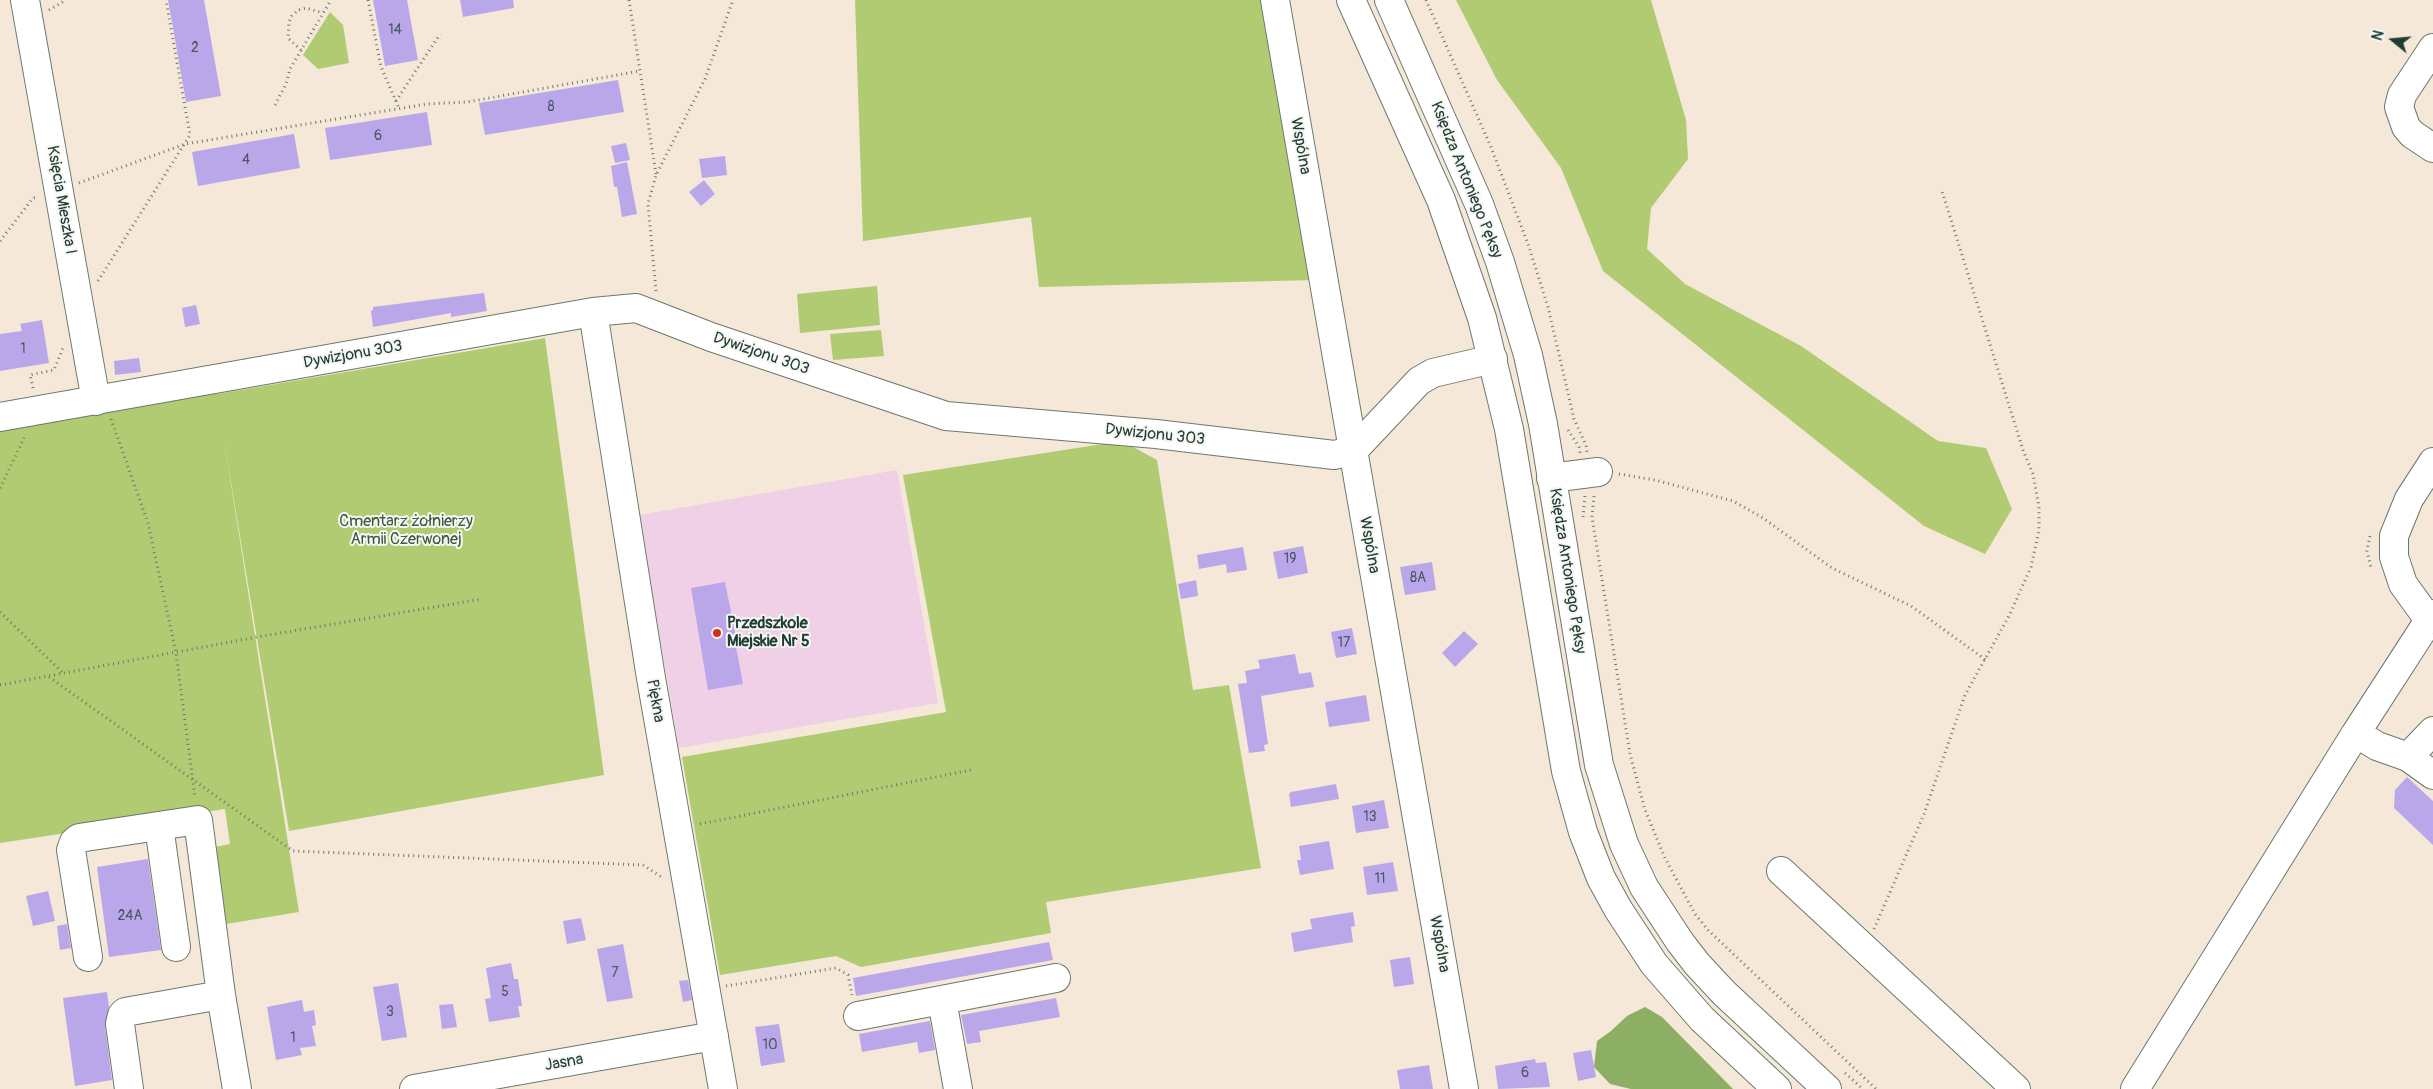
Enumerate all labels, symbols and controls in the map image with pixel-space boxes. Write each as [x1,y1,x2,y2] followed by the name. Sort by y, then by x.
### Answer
[2368,15,2418,65] north arrow
[388,22,402,38] house number: 14
[2369,28,2388,42] text: N
[191,40,199,56] house number: 2
[547,99,555,115] house number: 8
[1426,99,1506,261] street label: Księdza Antoniego Pęksy
[1286,116,1314,176] street label: Wspólna
[374,128,382,144] house number: 6
[42,144,80,256] street label: Księcia Mieszka I
[242,152,250,168] house number: 4
[710,329,812,379] street label: Dywizjonu 303
[302,337,404,373] street label: Dywizjonu 303
[20,341,26,357] house number: 1
[1104,420,1206,450] street label: Dywizjonu 303
[1544,487,1590,655] street label: Księdza Antoniego Pęksy
[339,512,473,550] park label: Cmentarz żołnierzy Armii Czerwonej
[1355,515,1383,575] street label: Wspólna
[1284,551,1296,567] house number: 19
[1410,570,1426,586] house number: 8A
[727,614,810,652] place label: Przedszkole Miejskie Nr 5
[711,627,723,639] marker: Przedszkole Miejskie Nr 5
[1338,635,1350,651] house number: 17
[642,678,668,724] street label: Piękna
[1363,809,1377,825] house number: 13
[1375,871,1385,887] house number: 11
[117,908,143,924] house number: 24A
[1425,914,1453,974] street label: Wspólna
[611,965,619,981] house number: 7
[501,984,509,1000] house number: 5
[386,1004,394,1020] house number: 3
[290,1030,296,1046] house number: 1
[762,1037,778,1053] house number: 10
[543,1050,585,1076] street label: Jasna
[1521,1065,1529,1081] house number: 6

